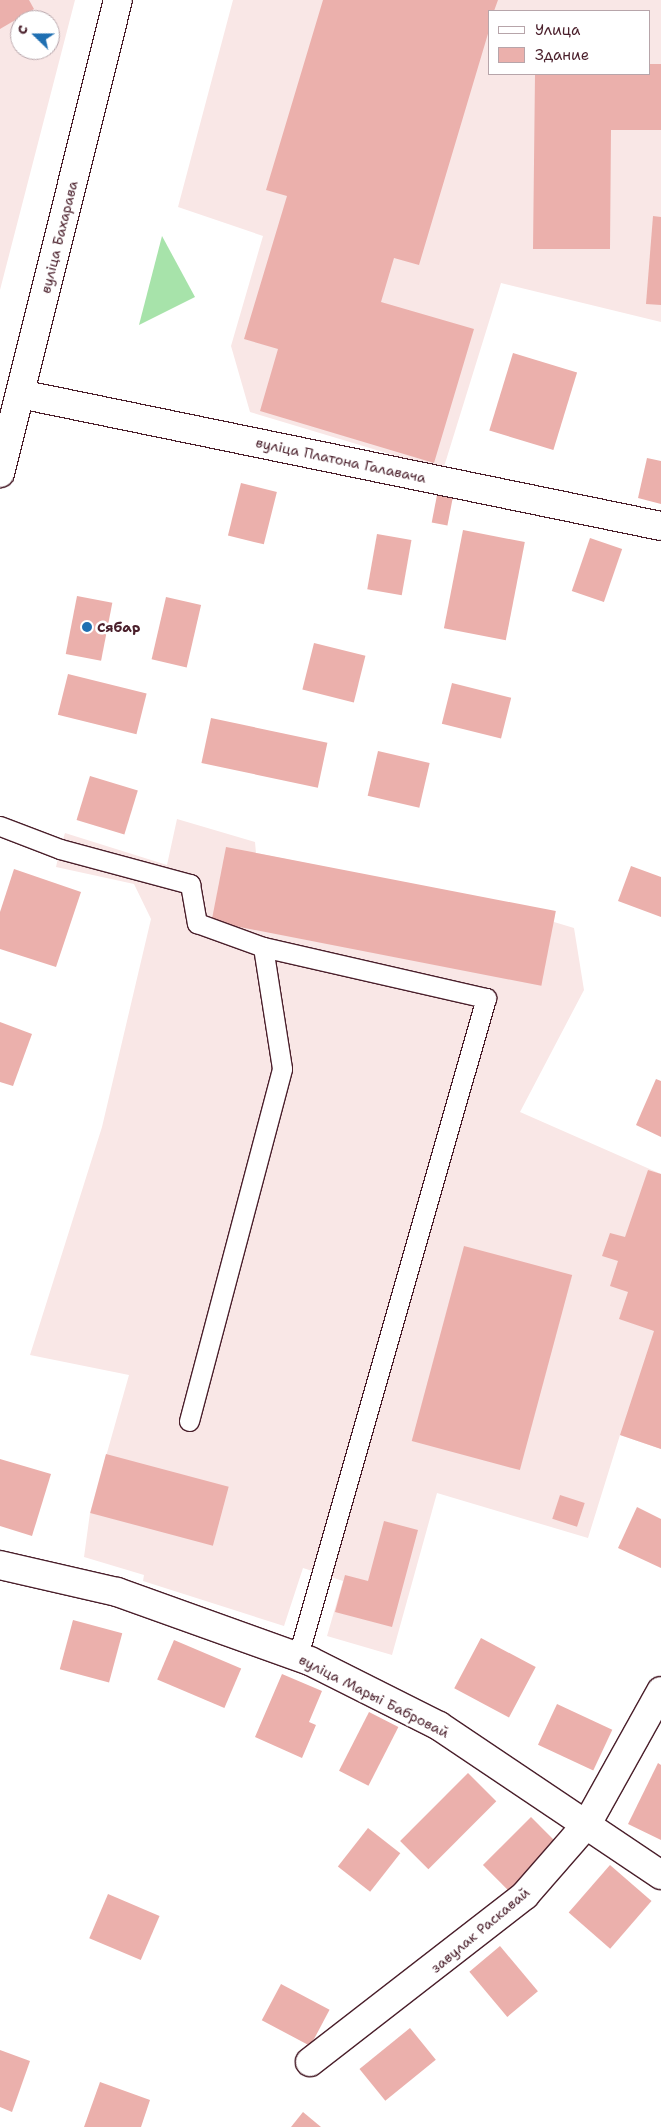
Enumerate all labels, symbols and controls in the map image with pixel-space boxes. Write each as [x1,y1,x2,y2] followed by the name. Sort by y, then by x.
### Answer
[10,10,60,60] north arrow
[488,10,651,75] legend
[535,20,580,40] text: Улица
[12,22,32,37] text: С
[535,45,589,65] text: Здание
[37,179,81,295] street label: вуліца Бахарава
[254,434,428,486] street label: вуліца Платона Галавача
[97,619,140,635] place label: Сябар
[81,621,93,633] marker: Сябар
[296,1651,452,1741] street label: вуліца Марыі Бабровай
[427,1884,533,1976] street label: завулак Раскавай

